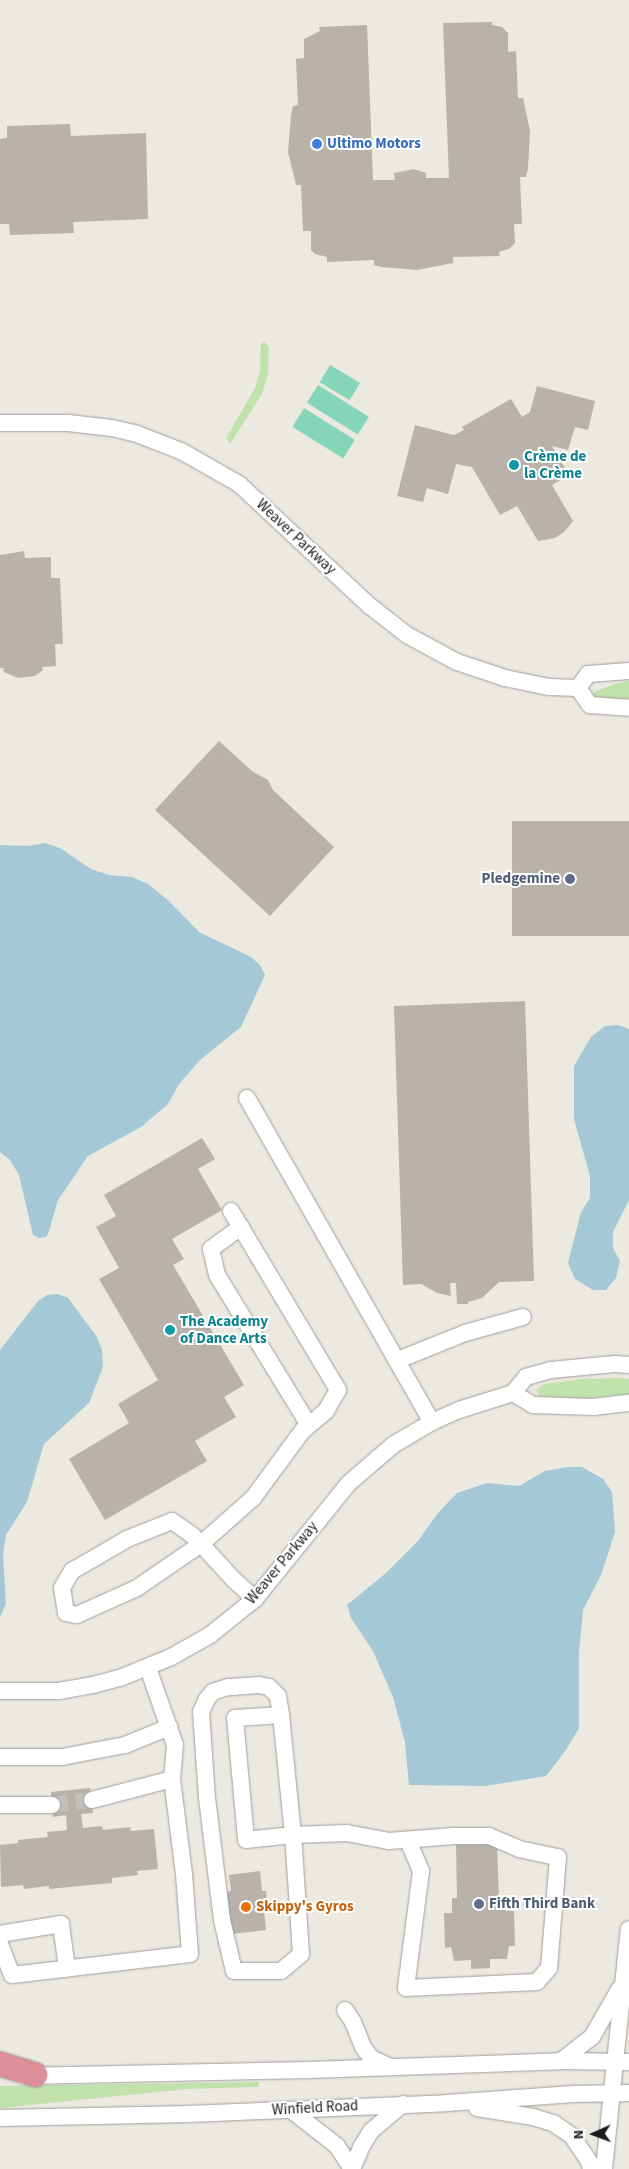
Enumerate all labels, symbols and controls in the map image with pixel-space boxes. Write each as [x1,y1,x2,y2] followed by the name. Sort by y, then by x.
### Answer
[327,135,421,153] place label: Ultimo Motors
[311,138,323,150] marker: Ultimo Motors
[524,447,586,482] place label: Crème de la Crème
[508,459,520,471] marker: Crème de la Crème
[252,495,340,579] street label: Weaver Parkway
[482,870,560,888] place label: Pledgemine
[564,873,576,885] marker: Pledgemine
[180,1312,268,1347] place label: The Academy of Dance Arts
[164,1324,176,1336] marker: The Academy of Dance Arts
[242,1518,322,1608] street label: Weaver Parkway
[489,1895,595,1913] place label: Fifth Third Bank
[256,1898,354,1916] place label: Skippy's Gyros
[473,1898,485,1910] marker: Fifth Third Bank
[240,1901,252,1913] marker: Skippy's Gyros
[271,2097,359,2119] street label: Winfield Road
[569,2109,619,2159] north arrow
[569,2130,589,2140] text: N

